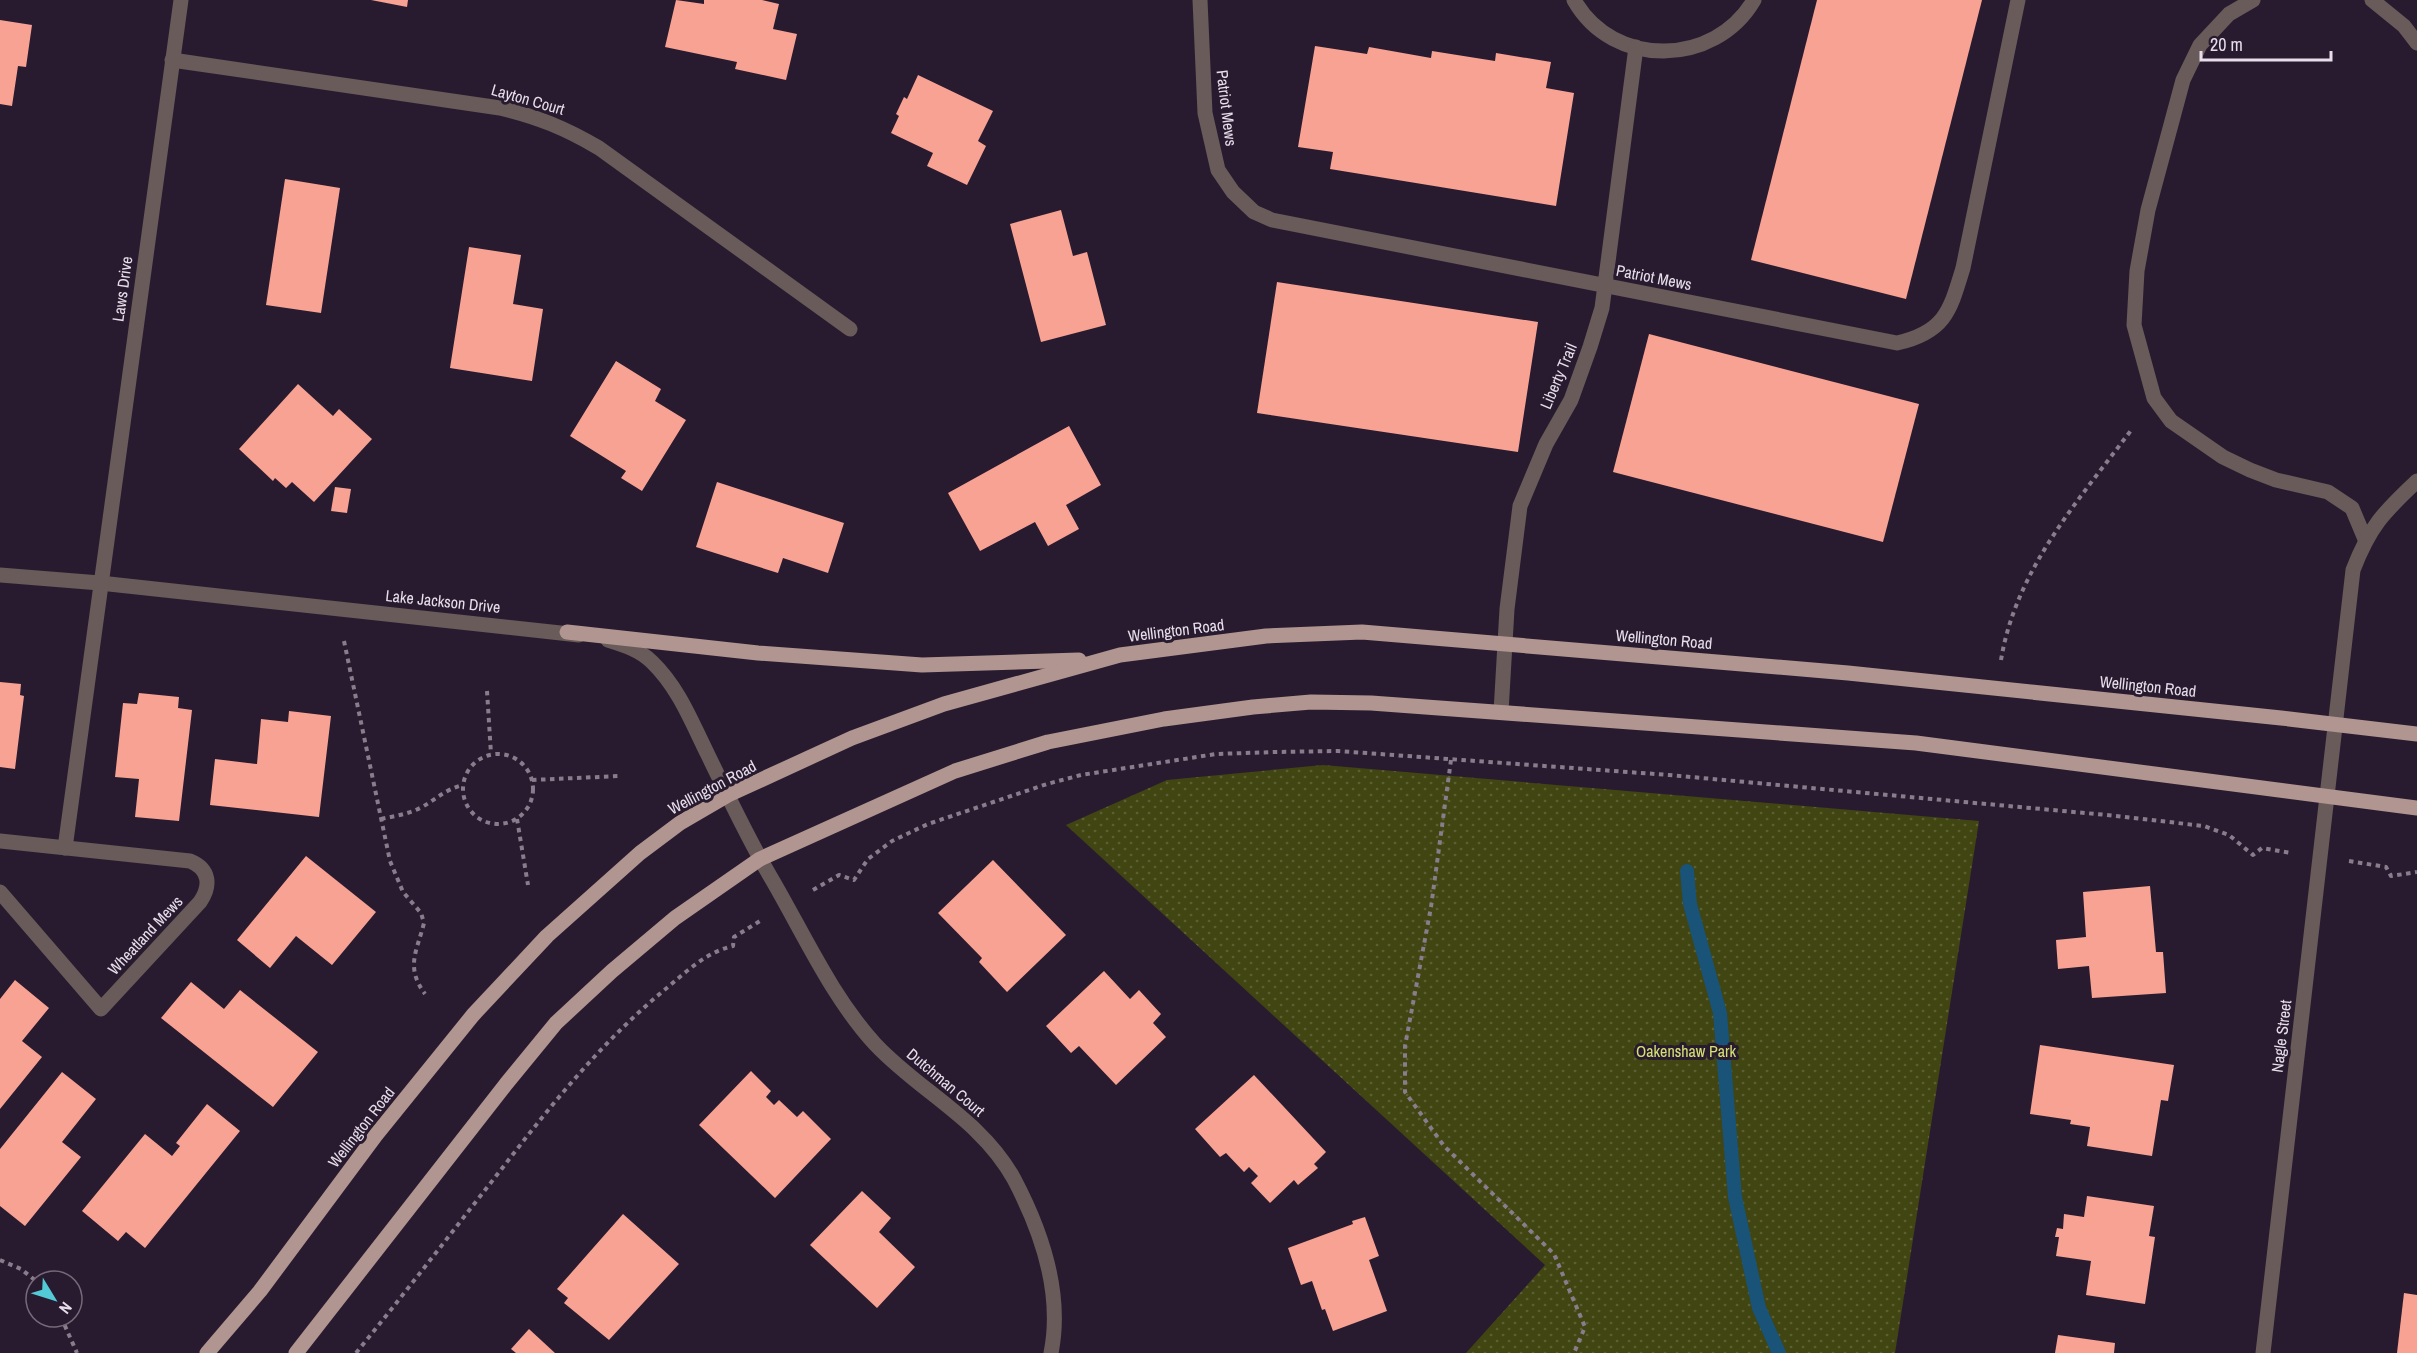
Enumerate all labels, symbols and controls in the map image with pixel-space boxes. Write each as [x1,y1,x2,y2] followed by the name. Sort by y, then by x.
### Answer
[2201,24,2332,62] scale bar
[2210,32,2243,57] text: 20 m
[1211,69,1243,147] street label: Patriot Mews
[489,78,567,120] street label: Layton Court
[107,255,137,323] street label: Laws Drive
[1614,259,1694,295] street label: Patriot Mews
[1534,340,1582,412] street label: Liberty Trail
[385,584,501,618] street label: Lake Jackson Drive
[1127,613,1225,647] street label: Wellington Road
[1615,624,1713,654] street label: Wellington Road
[2099,670,2197,702] street label: Wellington Road
[664,755,760,819] street label: Wellington Road
[103,891,187,979] street label: Wheatland Mews
[2266,998,2296,1074] street label: Nagle Street
[1636,1040,1736,1062] park label: Oakenshaw Park
[902,1043,990,1121] street label: Dutchman Court
[323,1082,399,1172] street label: Wellington Road
[24,1269,84,1329] north arrow
[54,1298,77,1319] text: N

